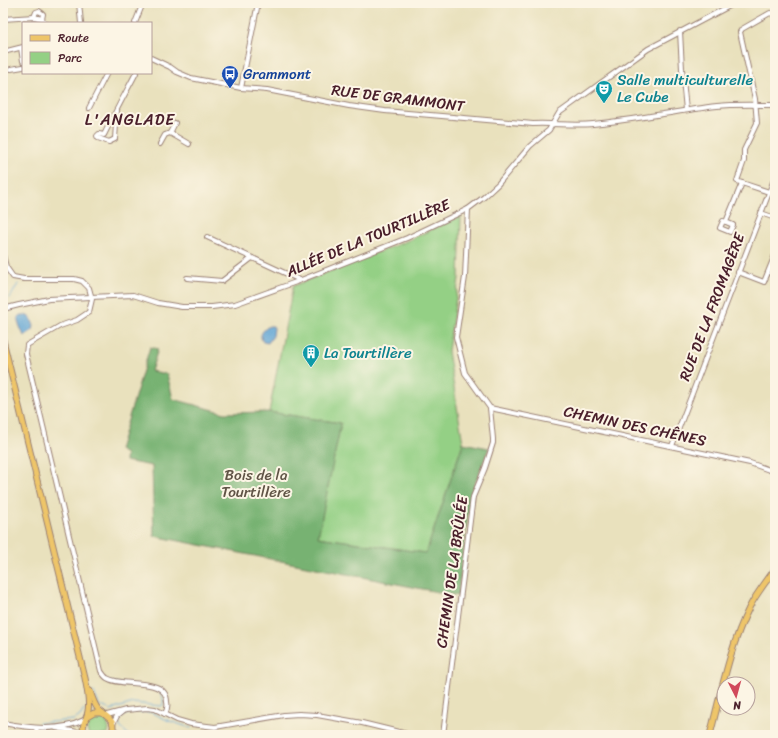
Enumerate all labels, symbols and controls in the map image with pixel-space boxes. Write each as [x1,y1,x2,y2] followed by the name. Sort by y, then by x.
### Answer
[22,22,152,74] legend
[58,27,89,49] text: Route
[58,47,82,69] text: Parc
[243,61,312,87] place label: Grammont
[220,64,240,89] bus stop icon: Grammont
[617,67,753,110] place label: Salle multiculturelle Le Cube
[330,77,467,119] street label: RUE DE GRAMMONT
[594,79,614,104] theatre icon: Salle multiculturelle Le Cube
[85,105,175,134] district label: L'ANGLADE
[281,191,456,285] street label: ALLÉE DE LA TOURTILLÈRE
[672,227,753,385] street label: RUE DE LA FROMAGÈRE
[324,340,412,366] place label: La Tourtillère
[301,343,321,368] building icon: La Tourtillère
[561,398,709,454] street label: CHEMIN DES CHÊNES
[221,462,291,505] park label: Bois de la Tourtillère
[428,493,476,650] street label: CHEMIN DE LA BRÛLÉE
[716,676,756,716] north arrow
[732,695,743,715] text: N

